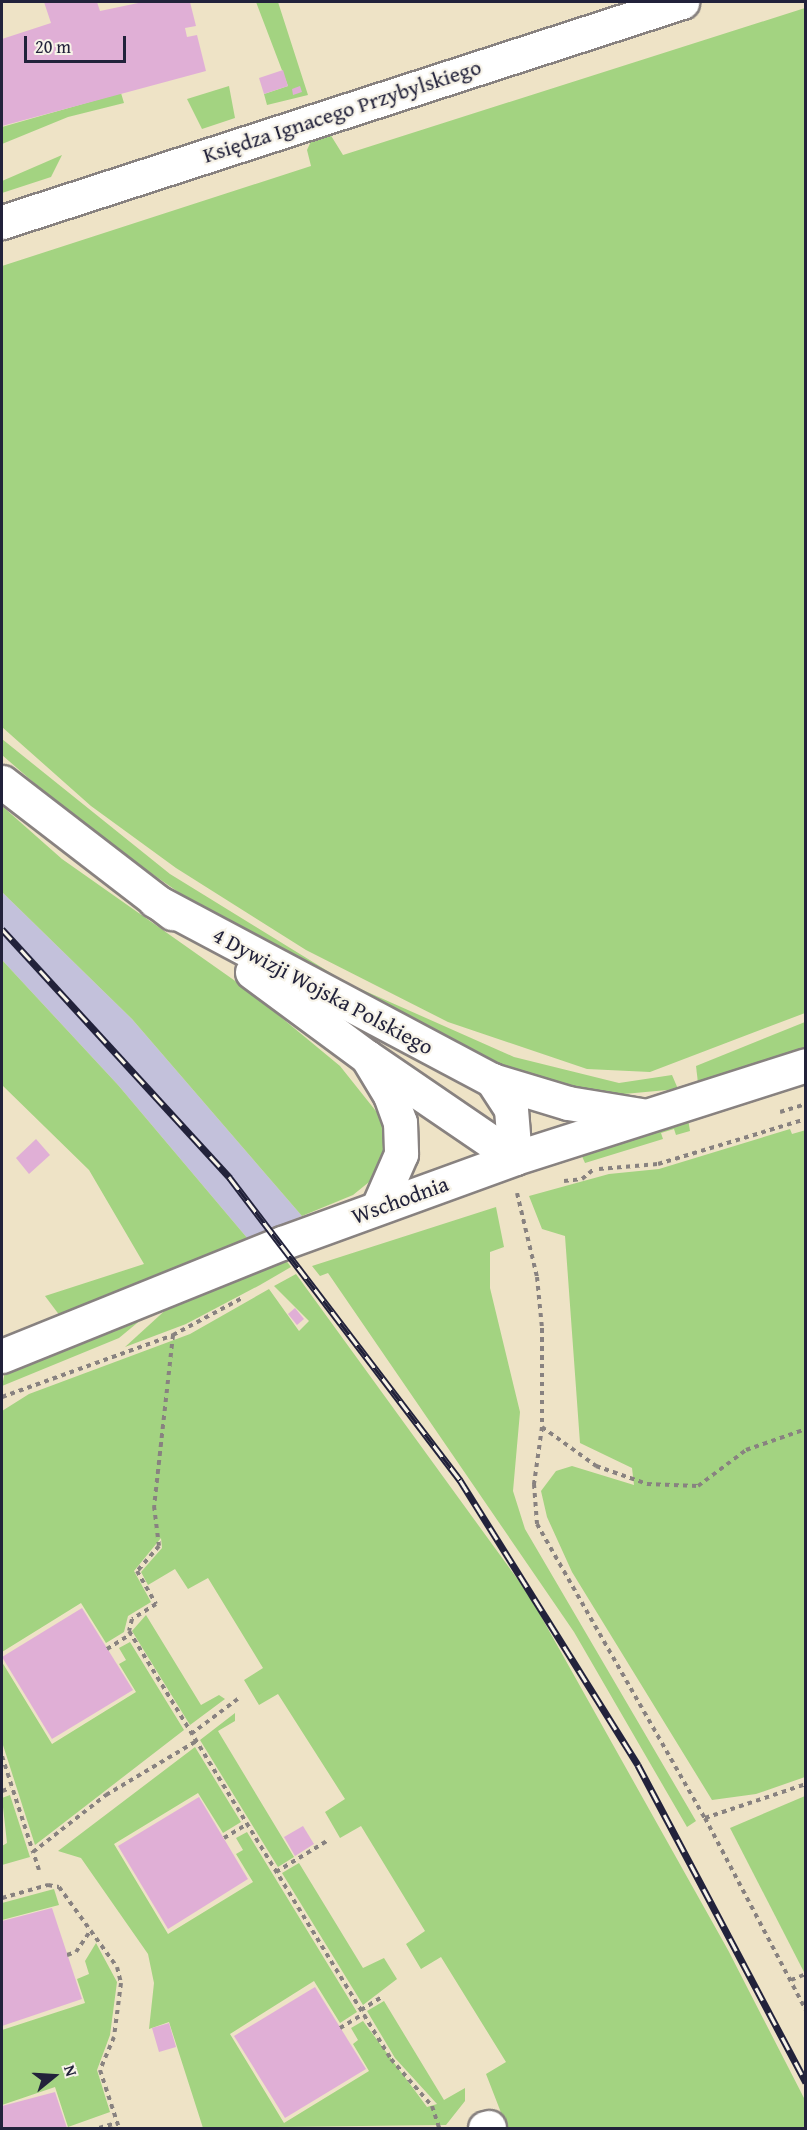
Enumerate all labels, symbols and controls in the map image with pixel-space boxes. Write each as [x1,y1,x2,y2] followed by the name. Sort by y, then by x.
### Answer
[27,24,129,62] scale bar
[35,33,71,60] text: 20 m
[200,53,484,169] street label: Księdza Ignacego Przybylskiego
[208,922,438,1060] street label: 4 Dywizji Wojska Polskiego
[348,1170,452,1230] street label: Wschodnia
[24,2046,84,2106] north arrow
[58,2062,84,2079] text: N

